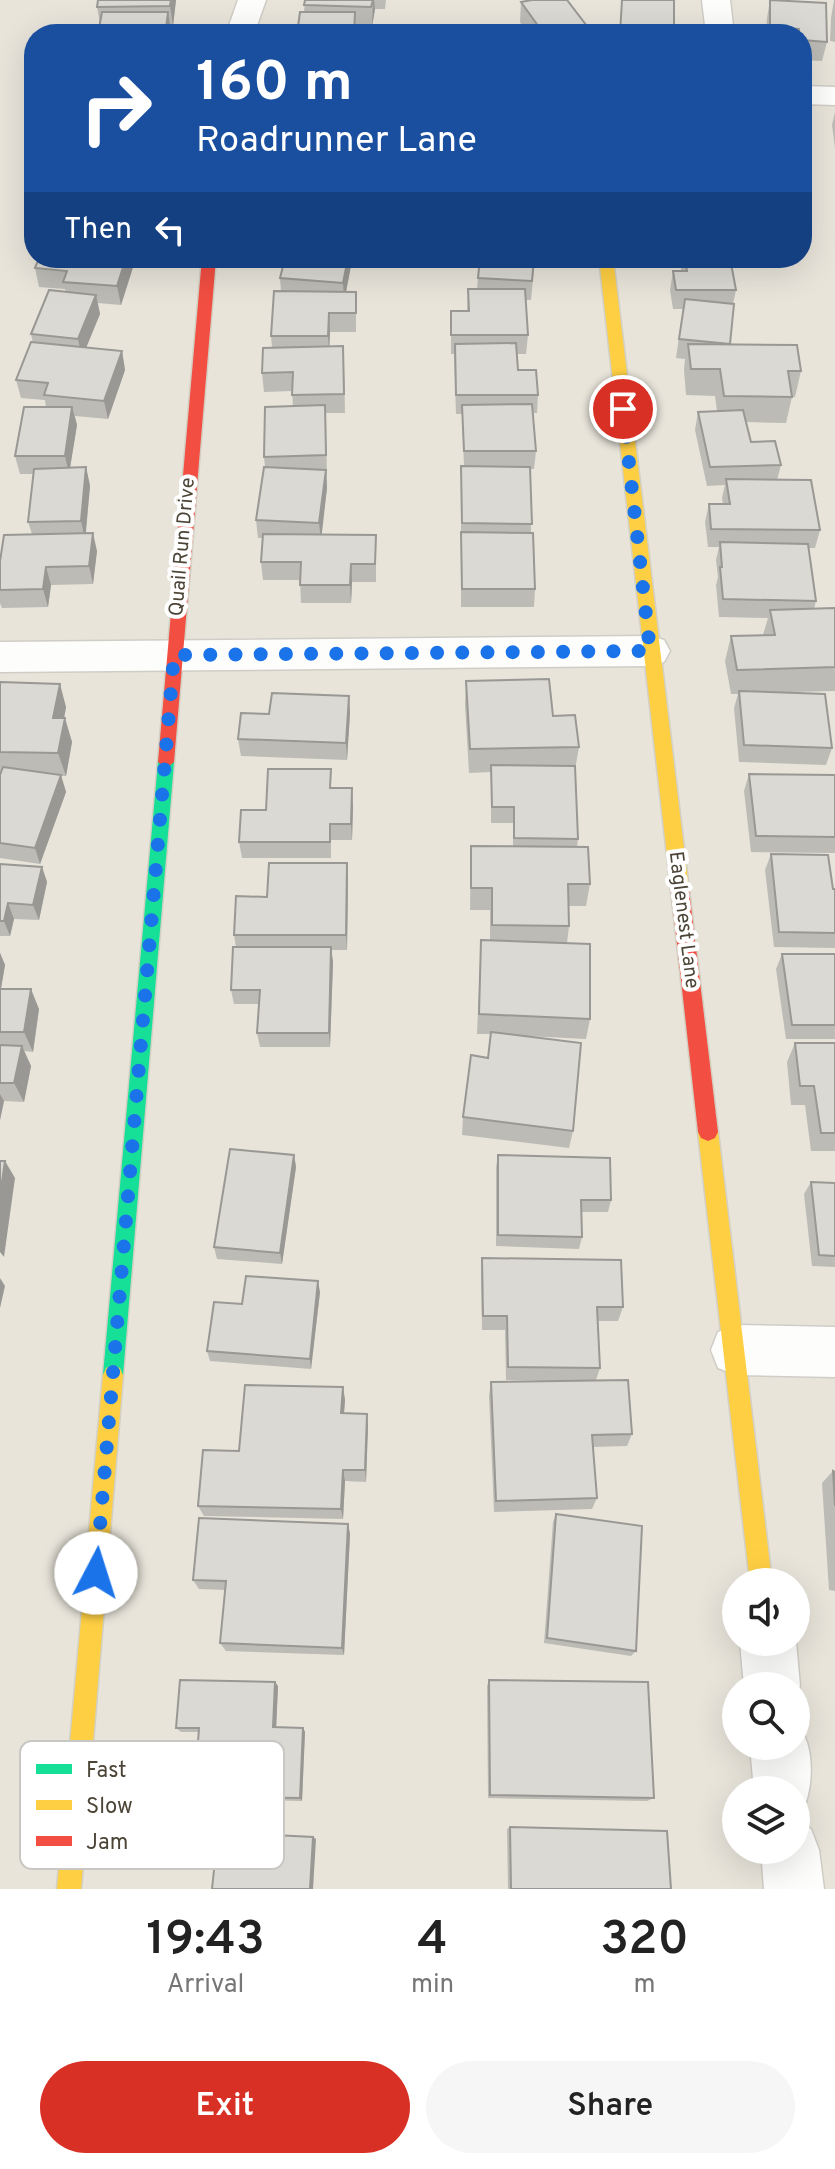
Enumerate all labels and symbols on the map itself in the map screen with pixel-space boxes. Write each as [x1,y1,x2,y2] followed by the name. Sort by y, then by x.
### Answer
[589,375,657,443] pin
[164,476,202,618] street label: Quail Run Drive
[662,850,704,990] street label: Eaglenest Lane
[54,1531,138,1615] position arrow
[20,1741,284,1869] legend
[86,1758,127,1785] text: Fast
[86,1794,133,1821] text: Slow
[86,1830,129,1857] text: Jam

